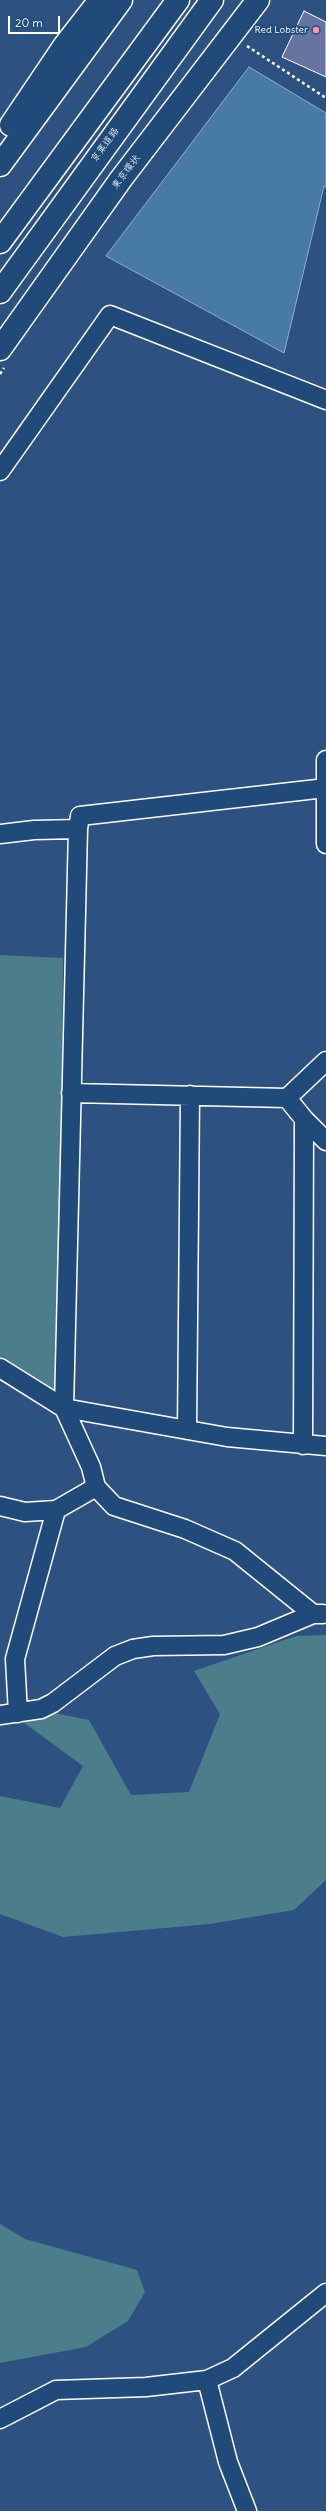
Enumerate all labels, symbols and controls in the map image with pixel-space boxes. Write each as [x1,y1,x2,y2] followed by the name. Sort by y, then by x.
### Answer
[10,8,62,34] scale bar
[15,15,43,30] text: 20 m
[254,24,308,36] place label: Red Lobster
[311,25,321,35] marker: Red Lobster
[88,125,122,165] street label: 京葉道路
[109,152,143,192] street label: 東京環状

